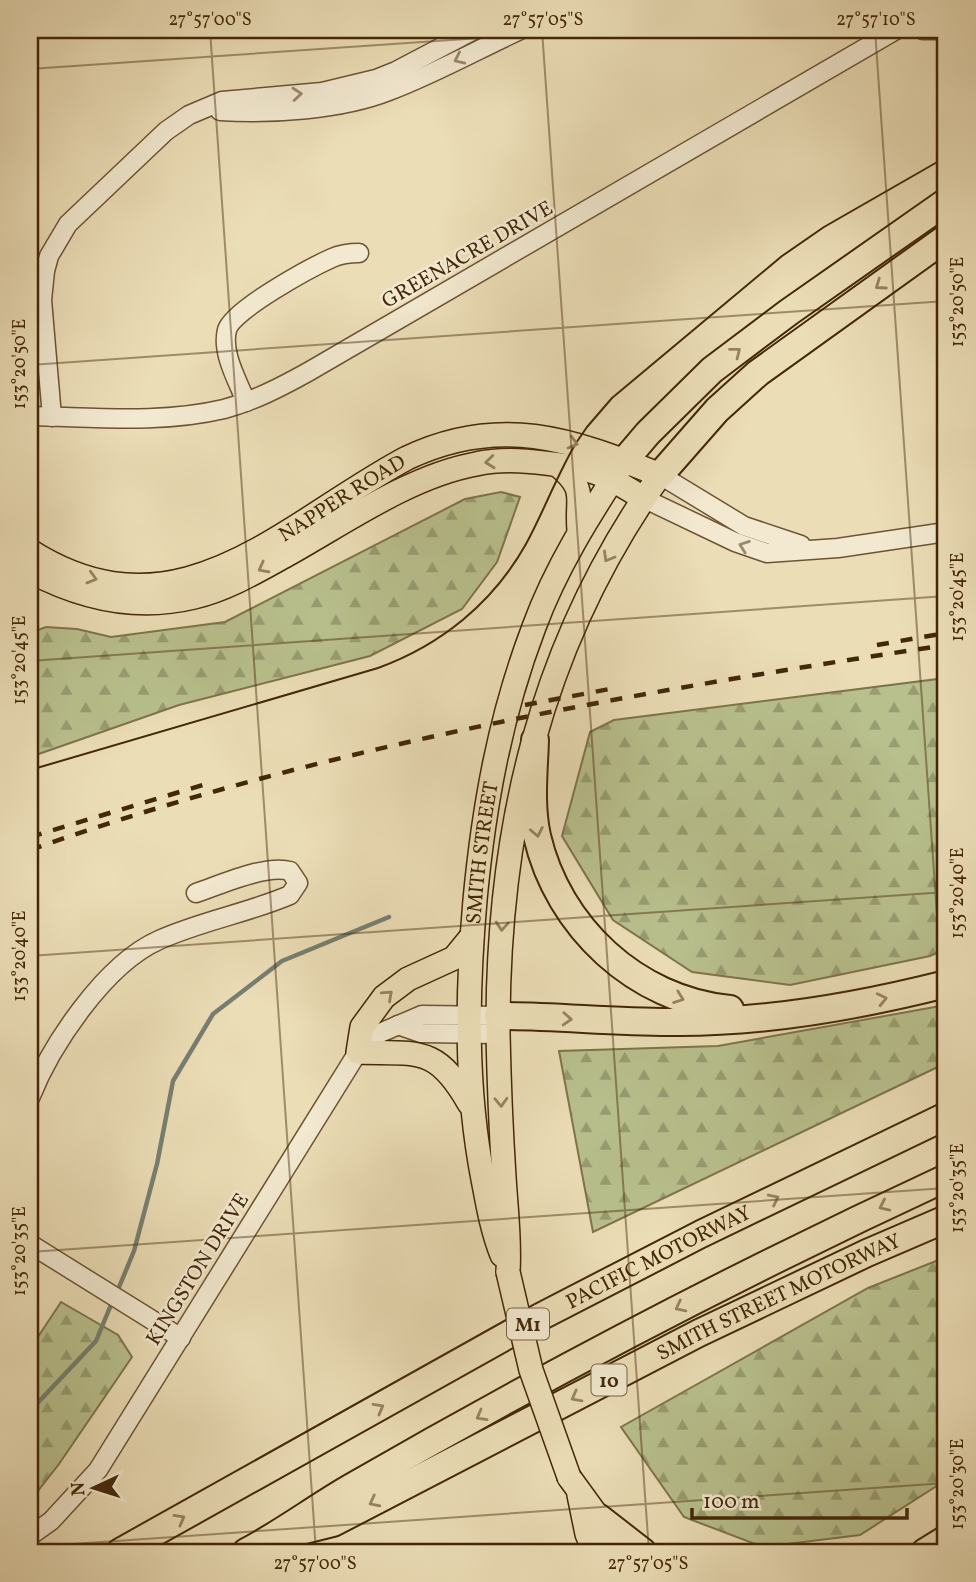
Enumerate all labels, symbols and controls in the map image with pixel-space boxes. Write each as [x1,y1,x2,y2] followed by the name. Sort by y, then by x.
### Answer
[168,8,252,33] text: 27°57'00"S
[503,8,583,33] text: 27°57'05"S
[836,8,916,33] text: 27°57'10"S
[454,51,466,65] one-way arrow
[292,87,303,102] one-way arrow
[377,194,559,316] street label: GREENACRE DRIVE
[946,256,971,347] text: 153°20'50"E
[875,277,888,289] one-way arrow
[8,318,33,409] text: 153°20'50"E
[728,347,740,360] one-way arrow
[567,435,579,449] one-way arrow
[274,448,411,550] street label: NAPPER ROAD
[485,454,496,469] one-way arrow
[739,540,751,554] one-way arrow
[603,549,616,562] one-way arrow
[946,552,971,642] text: 153°20'45"E
[258,559,271,573] one-way arrow
[86,570,98,585] one-way arrow
[8,615,33,705] text: 153°20'45"E
[460,779,507,926] street label: SMITH STREET
[529,826,544,838] one-way arrow
[946,847,971,939] text: 153°20'40"E
[8,910,33,1002] text: 153°20'40"E
[495,921,510,932] one-way arrow
[673,989,685,1003] one-way arrow
[380,990,393,1003] one-way arrow
[876,993,888,1008] one-way arrow
[561,1011,572,1026] one-way arrow
[493,1097,508,1108] one-way arrow
[946,1143,971,1233] text: 153°20'35"E
[140,1188,257,1352] street label: KINGSTON DRIVE
[767,1193,779,1207] one-way arrow
[879,1198,891,1212] one-way arrow
[561,1199,756,1317] street label: PACIFIC MOTORWAY
[8,1206,33,1296] text: 153°20'35"E
[652,1227,906,1369] street label: SMITH STREET MOTORWAY
[675,1299,687,1313] one-way arrow
[507,1308,549,1340] road number: M1
[592,1364,626,1396] road number: 10
[571,1389,583,1402] one-way arrow
[371,1403,384,1416] one-way arrow
[475,1408,488,1421] one-way arrow
[946,1438,971,1530] text: 153°20'30"E
[60,1452,130,1522] north arrow
[692,1477,908,1521] scale bar
[66,1481,92,1497] text: N
[703,1488,760,1517] text: 100 m
[369,1494,381,1508] one-way arrow
[173,1514,185,1527] one-way arrow
[273,1552,357,1577] text: 27°57'00"S
[608,1552,688,1577] text: 27°57'05"S

